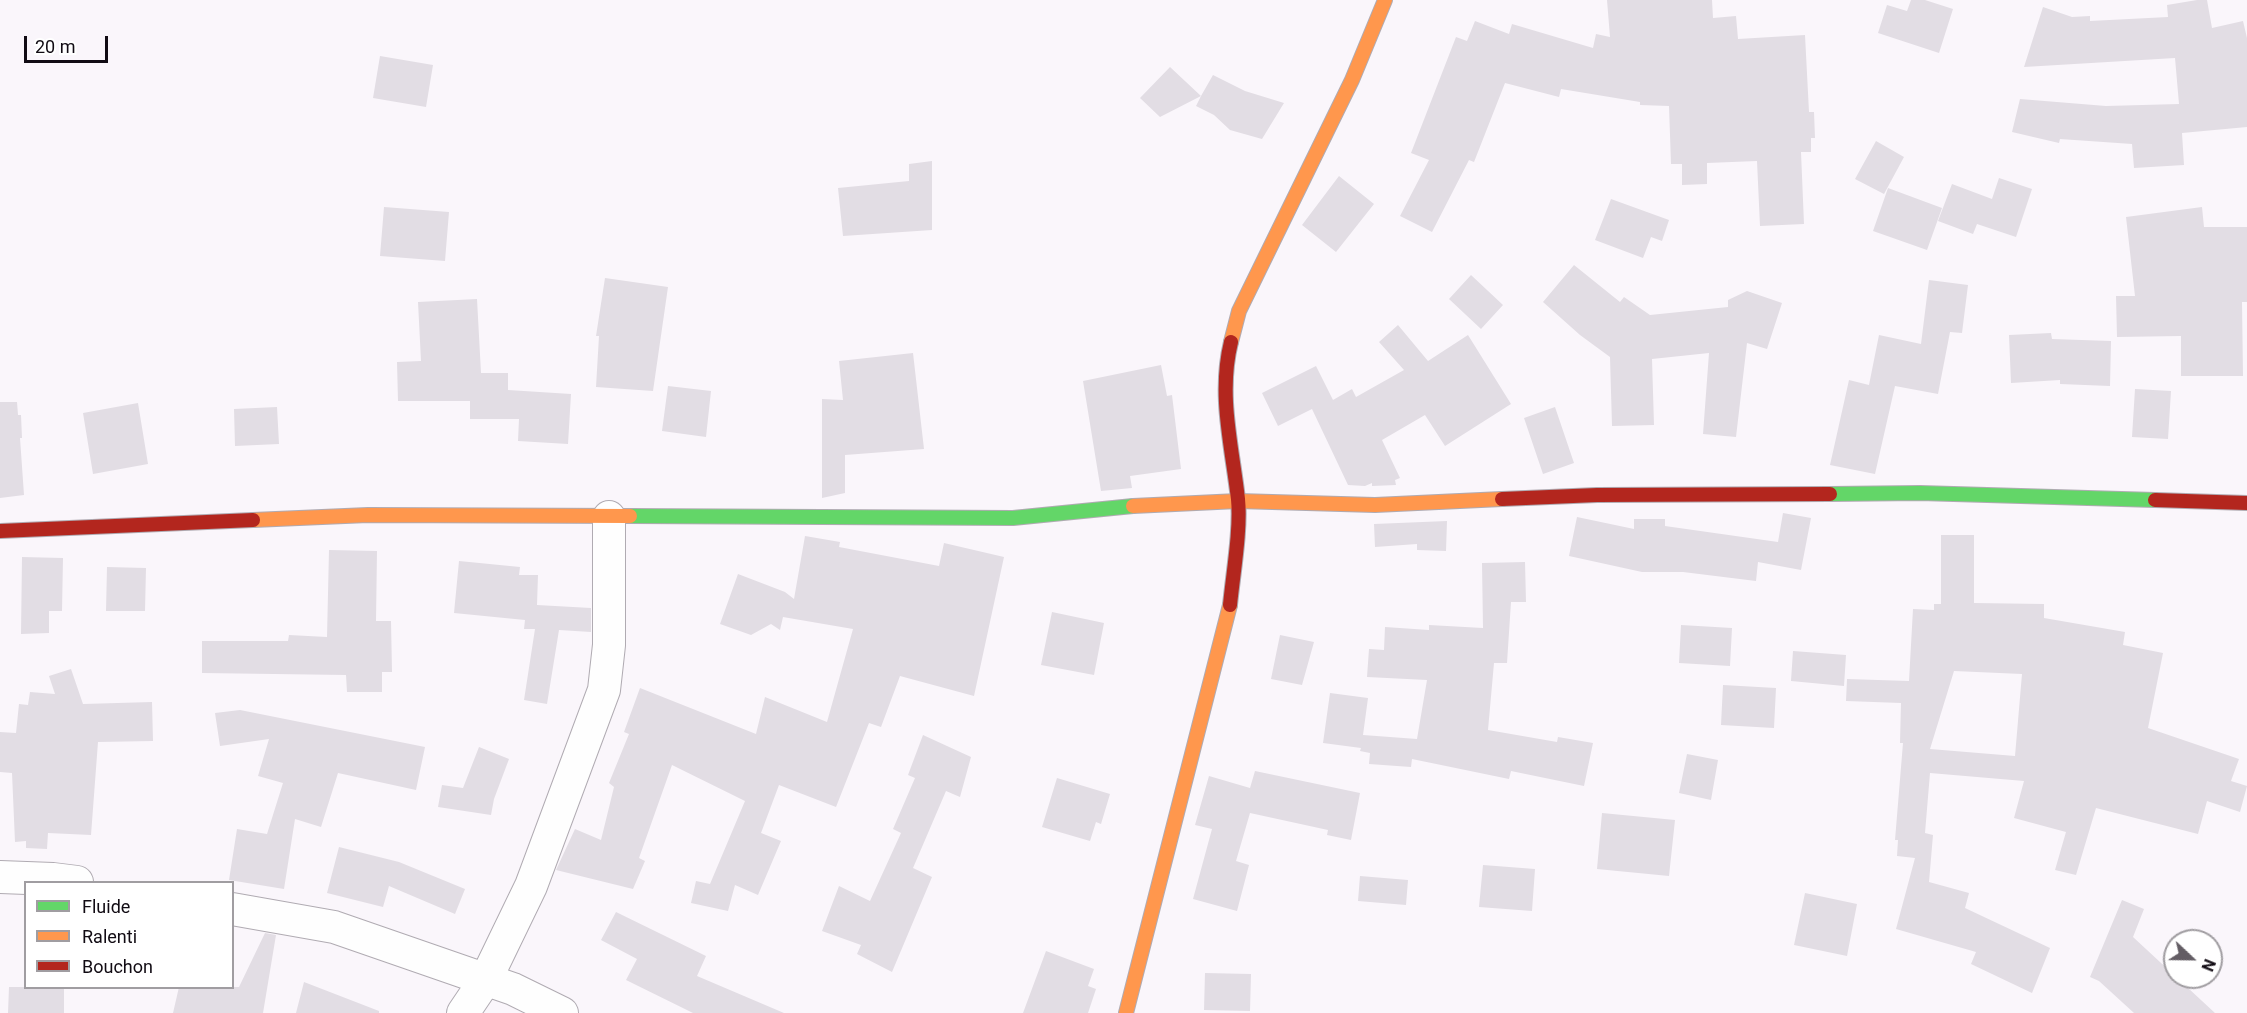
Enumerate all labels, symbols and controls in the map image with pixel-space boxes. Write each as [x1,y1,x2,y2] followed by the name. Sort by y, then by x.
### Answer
[27,24,111,62] scale bar
[35,36,75,57] text: 20 m
[24,881,234,989] legend
[82,896,130,917] text: Fluide
[82,926,137,947] text: Ralenti
[2163,929,2223,989] north arrow
[82,956,153,977] text: Bouchon
[2197,956,2219,974] text: N

